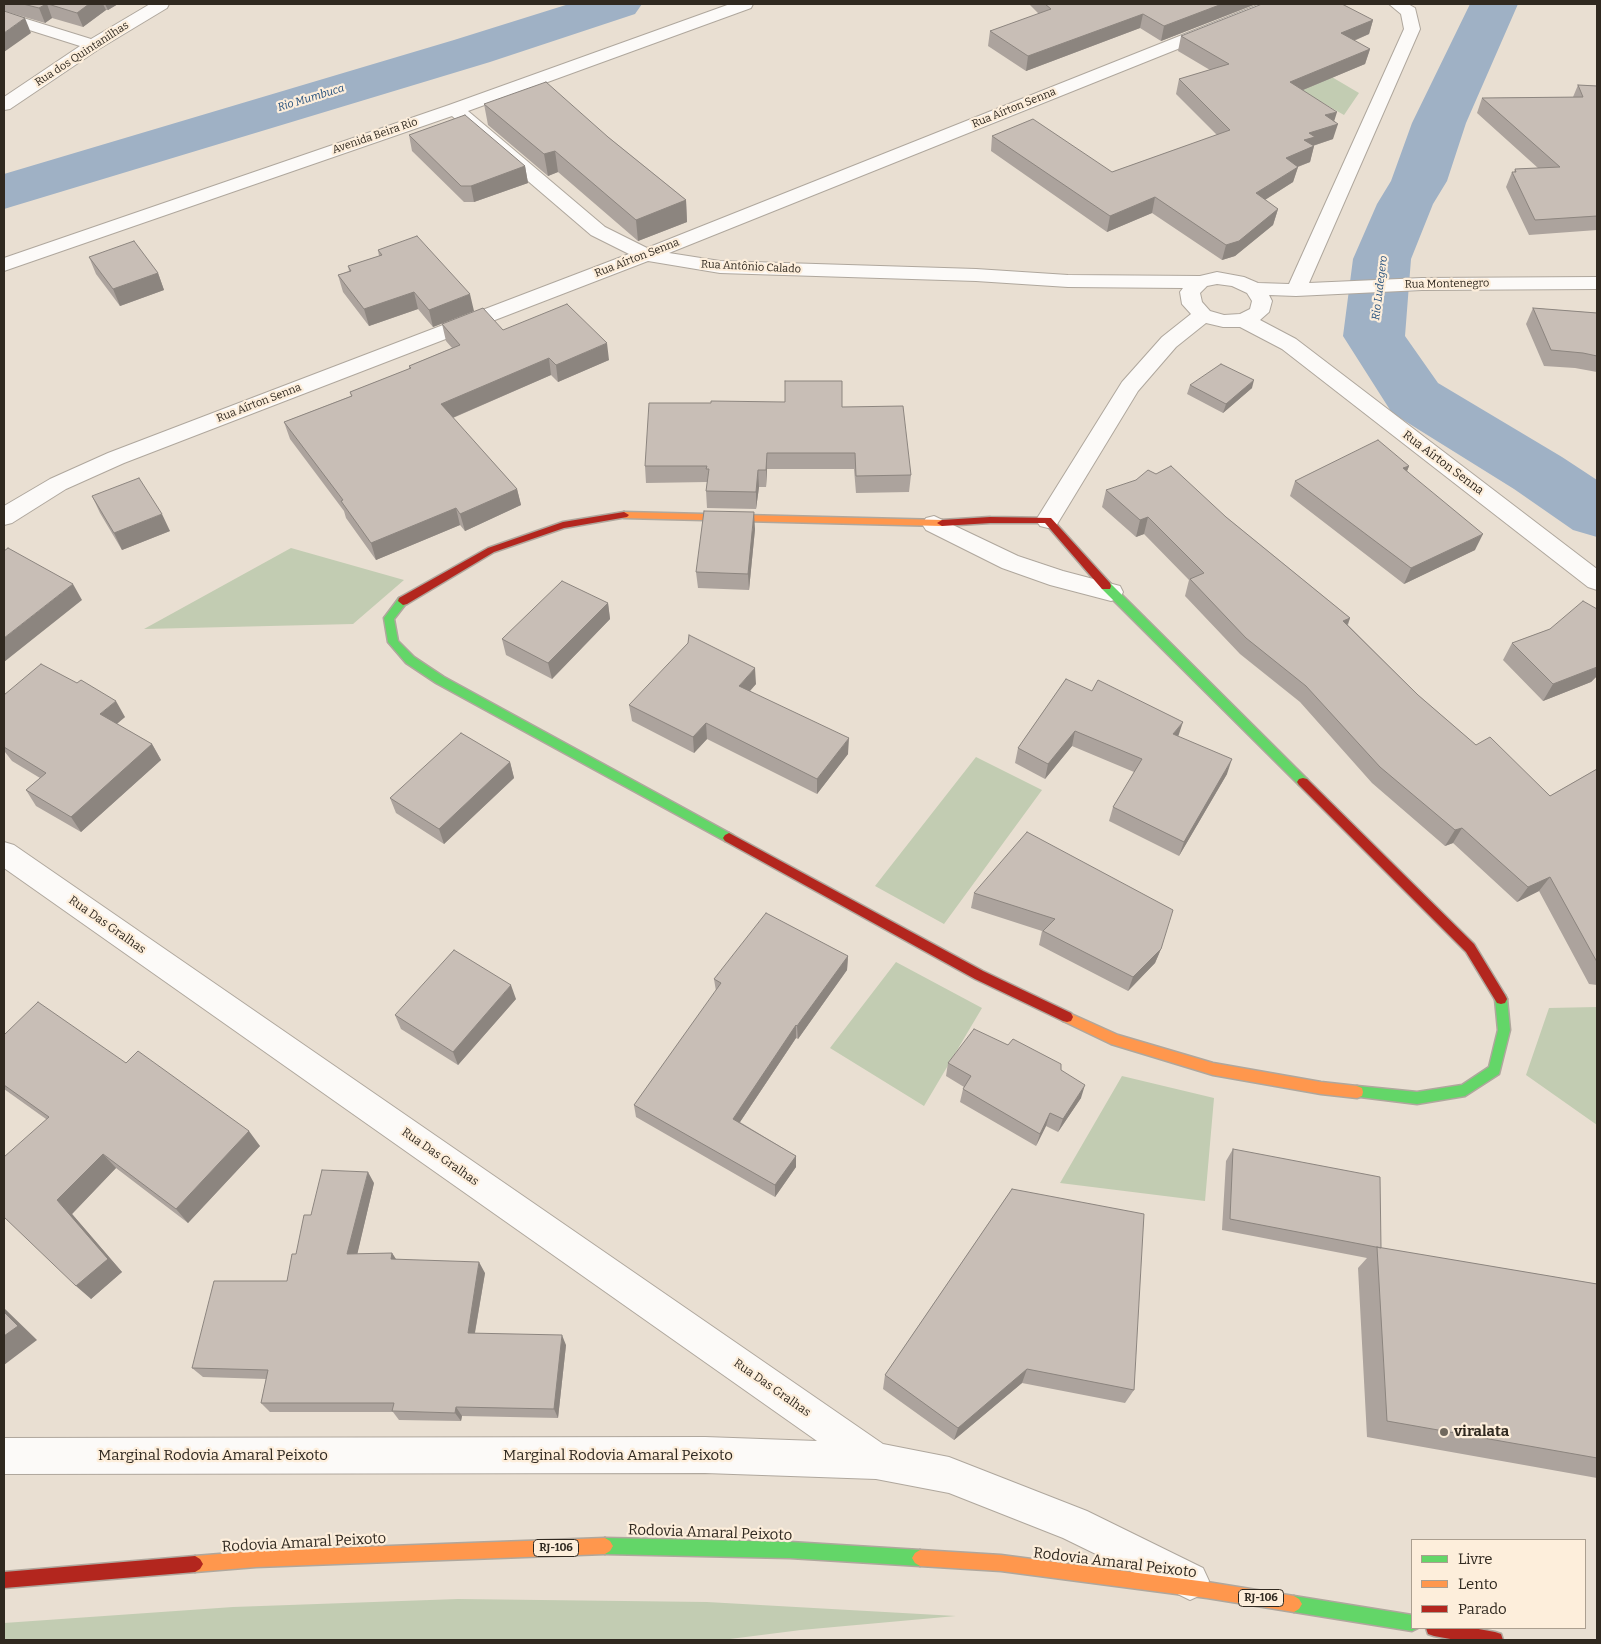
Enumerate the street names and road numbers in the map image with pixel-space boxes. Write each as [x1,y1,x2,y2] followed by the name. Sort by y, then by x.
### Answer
[33,19,131,89] street label: Rua dos Quintanilhas
[970,85,1058,131] street label: Rua Aírton Senna
[331,115,419,157] street label: Avenida Beira Rio
[593,236,681,280] street label: Rua Aírton Senna
[701,258,801,276] street label: Rua Antônio Calado
[1405,277,1489,291] street label: Rua Montenegro
[215,381,303,425] street label: Rua Aírton Senna
[1400,428,1486,498] street label: Rua Aírton Senna
[66,893,148,957] street label: Rua Das Gralhas
[399,1125,481,1189] street label: Rua Das Gralhas
[731,1356,813,1420] street label: Rua Das Gralhas
[98,1447,328,1465] street label: Marginal Rodovia Amaral Peixoto
[503,1447,733,1465] street label: Marginal Rodovia Amaral Peixoto
[627,1521,793,1545] street label: Rodovia Amaral Peixoto
[221,1530,387,1556] street label: Rodovia Amaral Peixoto
[534,1540,578,1556] road number: RJ-106
[1032,1544,1198,1582] street label: Rodovia Amaral Peixoto
[1238,1590,1284,1606] road number: RJ-106

